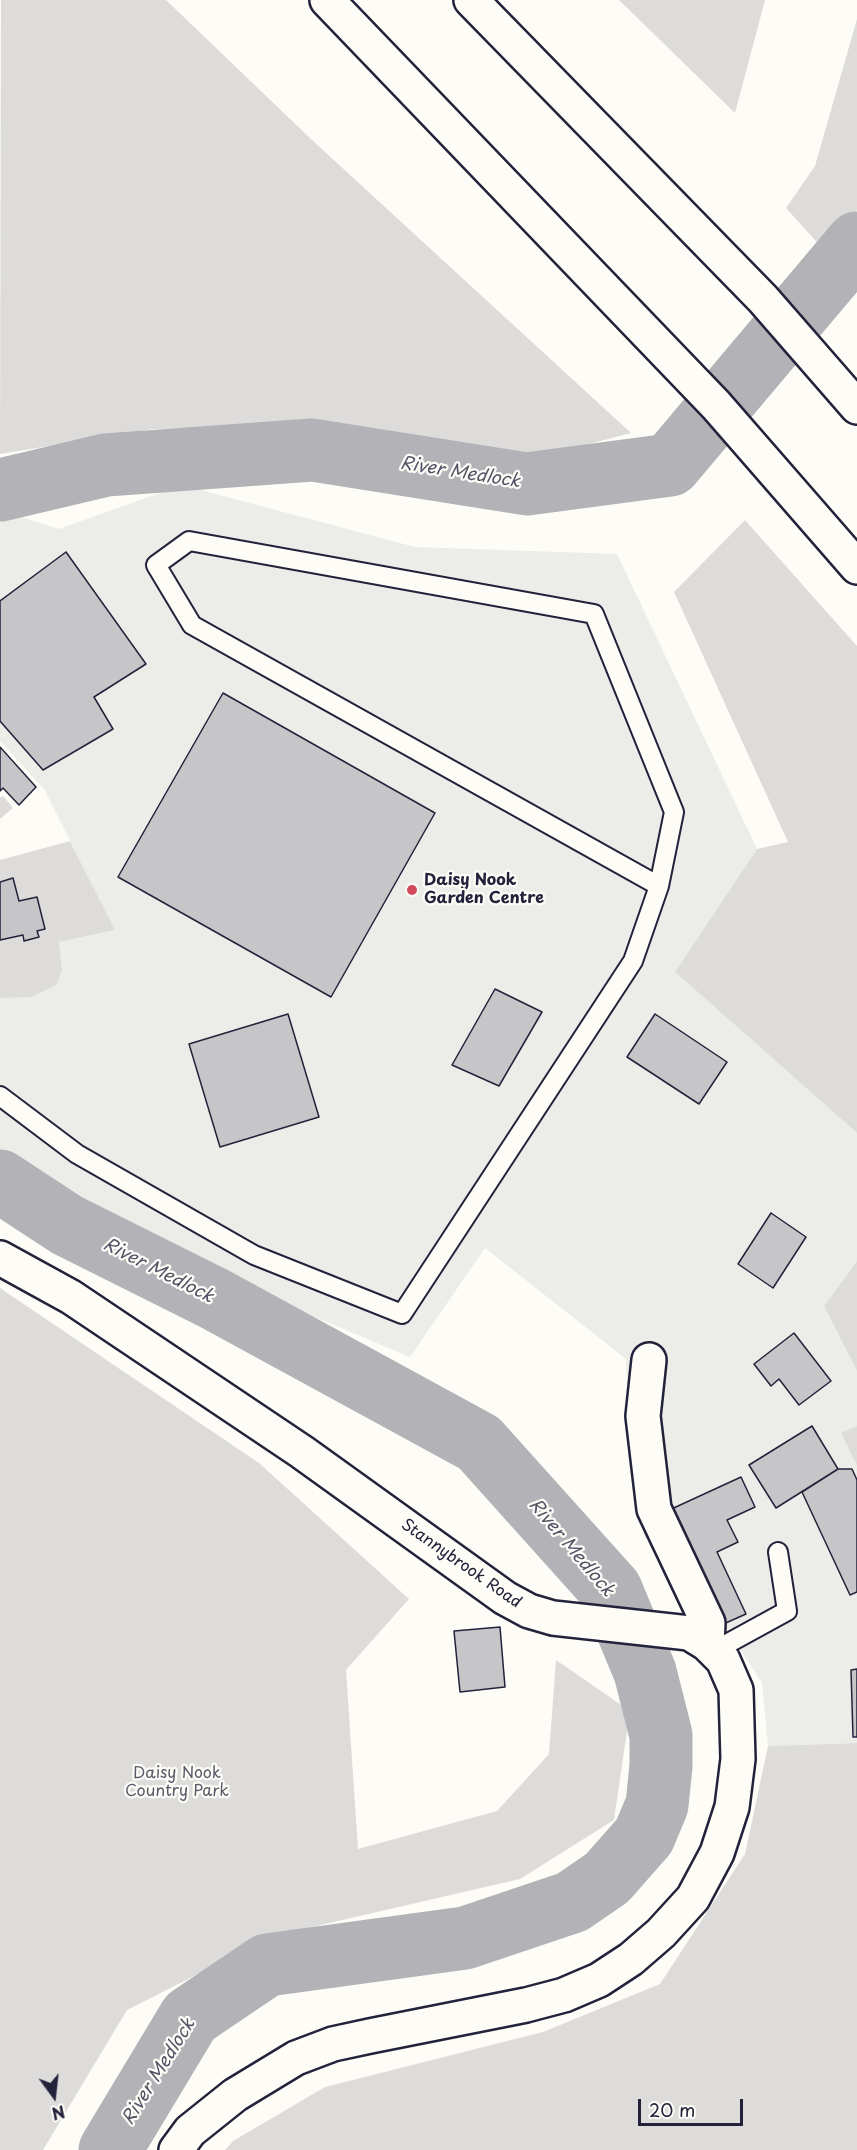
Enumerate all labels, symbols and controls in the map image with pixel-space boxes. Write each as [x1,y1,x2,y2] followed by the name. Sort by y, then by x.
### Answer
[399,453,521,493] water label: River Medlock
[424,871,544,909] place label: Daisy Nook Garden Centre
[405,883,419,897] marker: Daisy Nook Garden Centre
[99,1234,217,1308] water label: River Medlock
[524,1495,618,1601] water label: River Medlock
[397,1515,525,1613] street label: Stannybrook Road
[125,1764,229,1802] park label: Daisy Nook Country Park
[118,2015,200,2129] water label: River Medlock
[24,2066,84,2126] north arrow
[641,2087,746,2125] scale bar
[649,2096,695,2123] text: 20 m
[49,2100,68,2127] text: N

